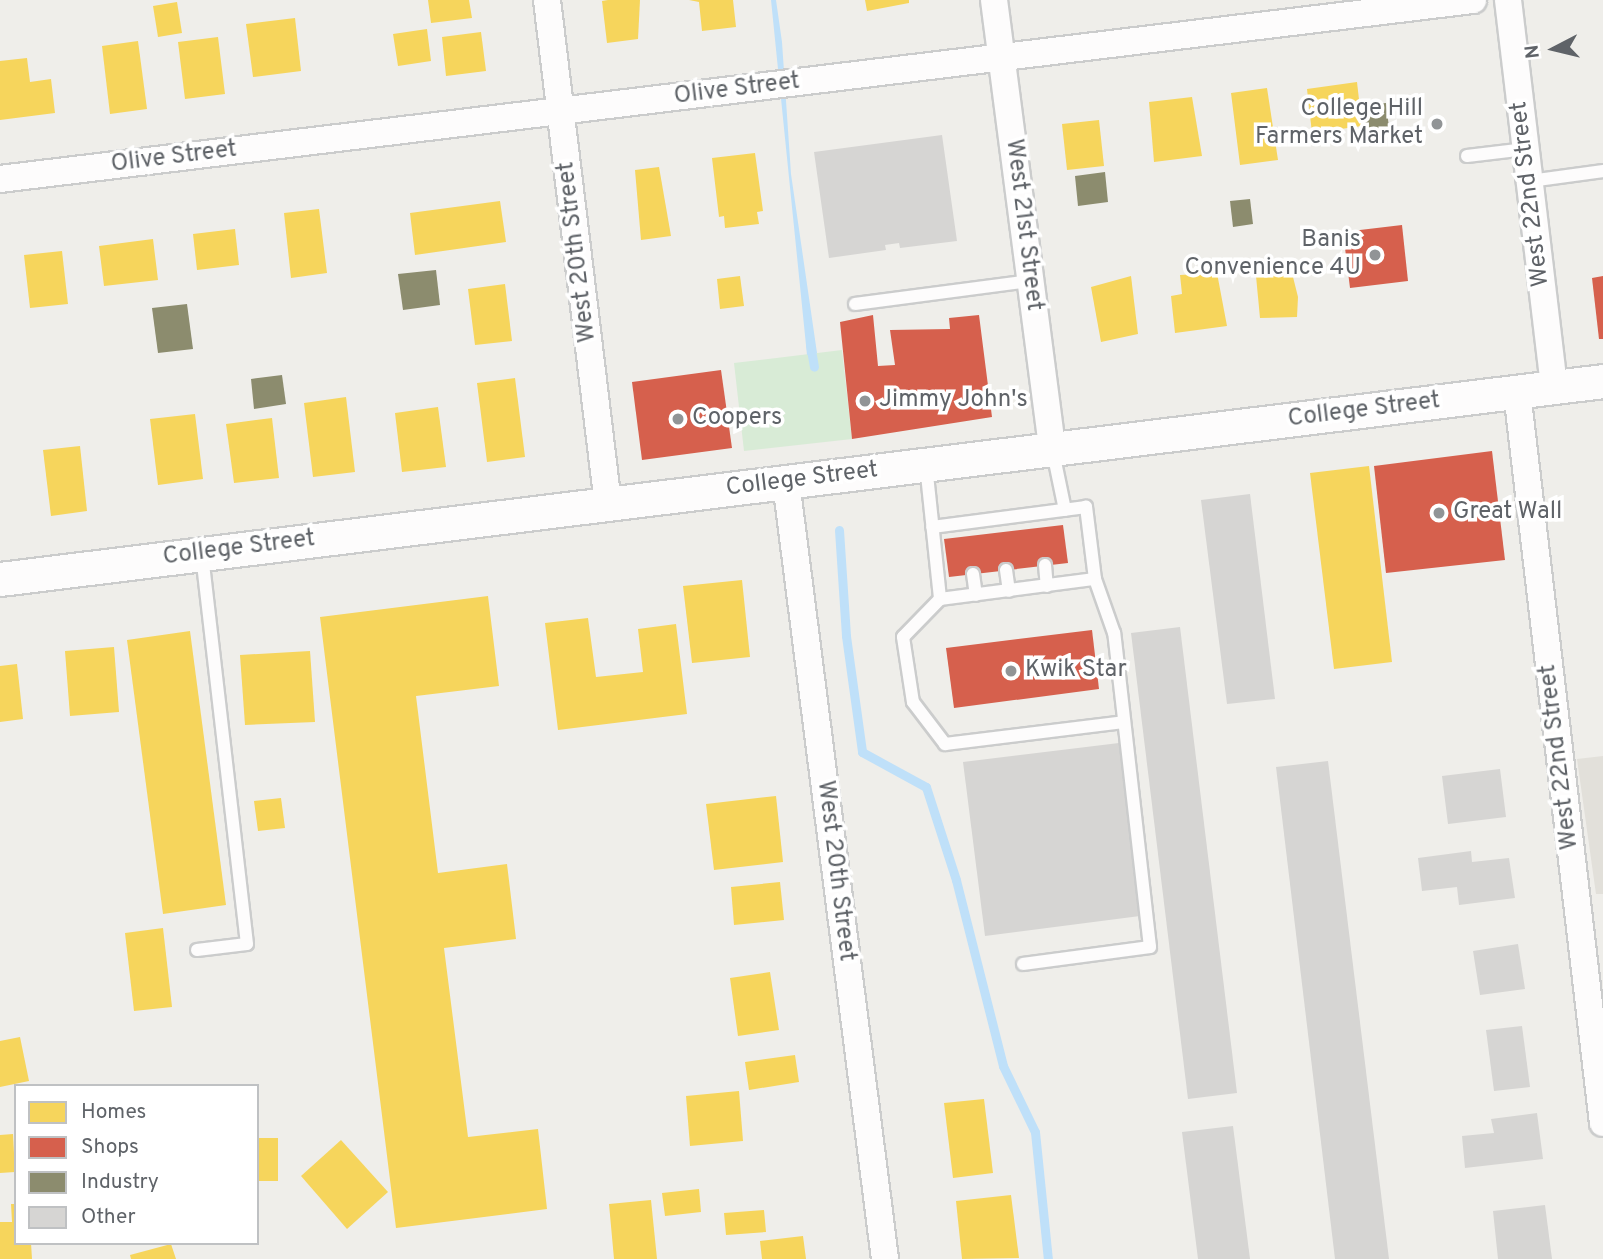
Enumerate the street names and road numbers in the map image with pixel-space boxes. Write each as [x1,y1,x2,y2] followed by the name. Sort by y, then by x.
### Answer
[672,68,802,112] street label: Olive Street
[1505,100,1557,288] street label: West 22nd Street
[109,136,239,180] street label: Olive Street
[998,137,1048,313] street label: West 21st Street
[553,160,603,344] street label: West 20th Street
[1286,387,1442,435] street label: College Street
[724,456,880,504] street label: College Street
[161,525,317,573] street label: College Street
[1534,663,1586,851] street label: West 22nd Street
[810,779,860,963] street label: West 20th Street

